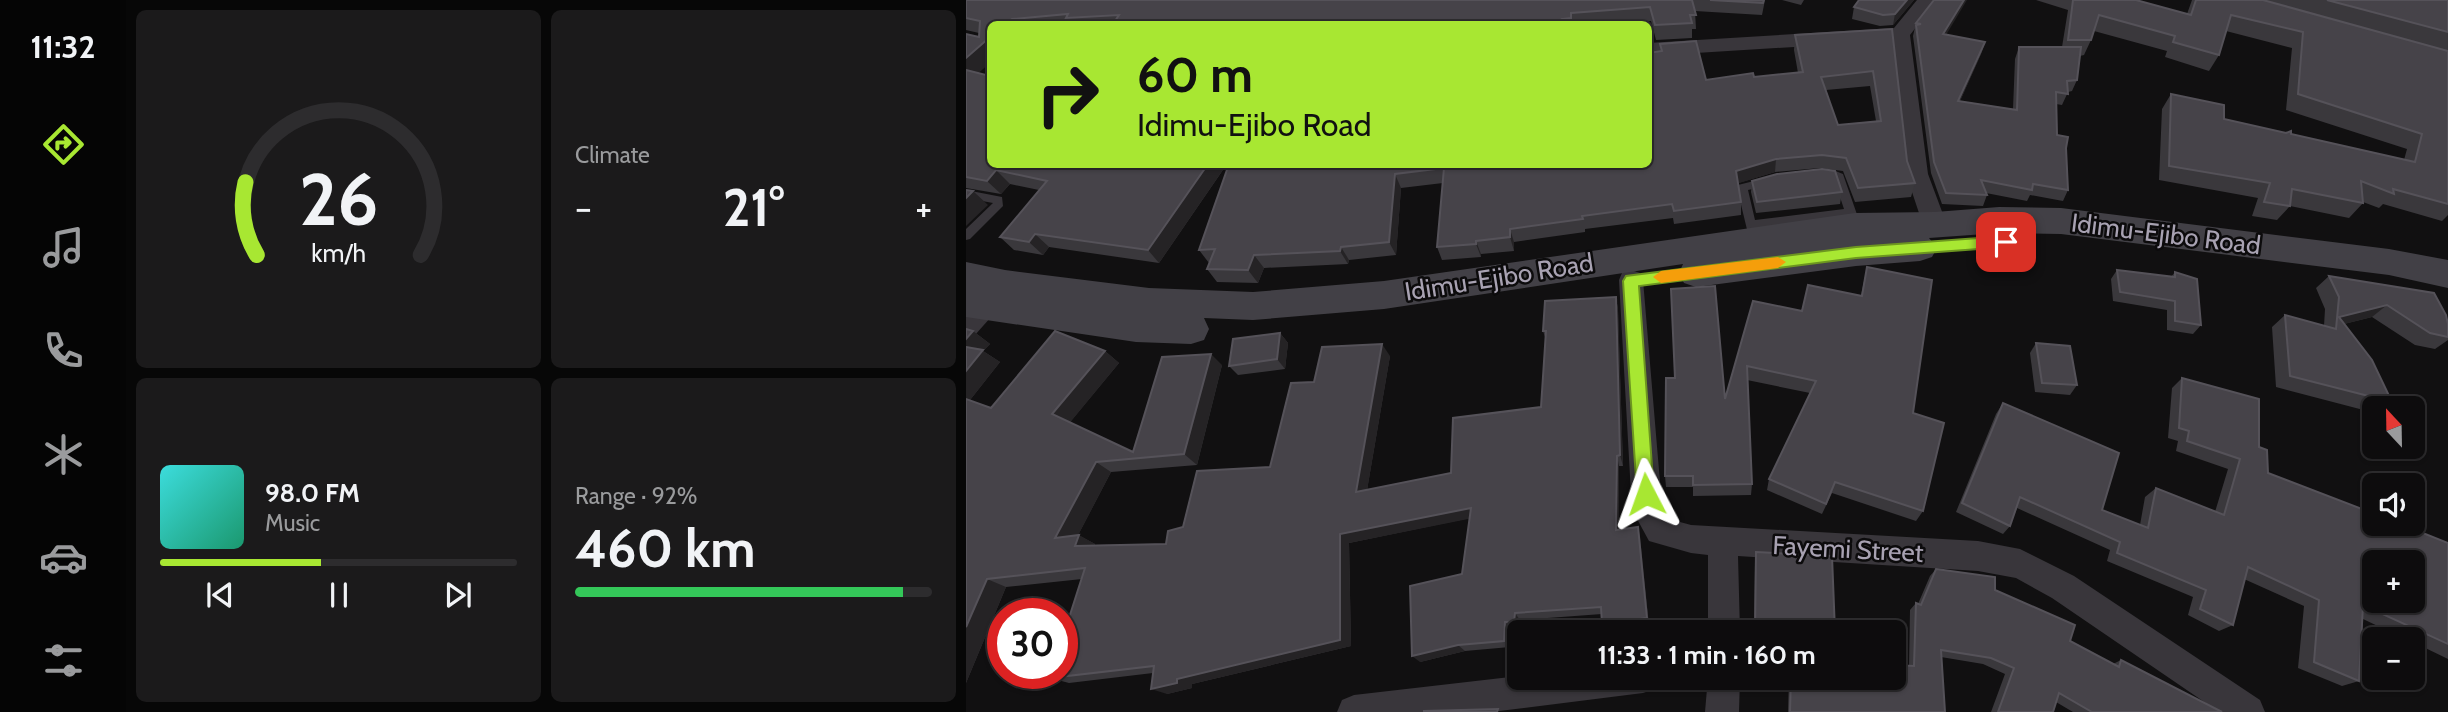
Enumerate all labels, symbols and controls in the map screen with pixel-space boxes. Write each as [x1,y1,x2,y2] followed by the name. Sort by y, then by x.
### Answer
[31,27,95,66] text: 11:32
[1137,45,1253,104] text: 60 m
[1022,49,1113,140] icon: right
[1137,105,1372,144] text: Idimu-Ejibo Road
[39,120,88,169] icon: directions
[575,141,650,169] text: Climate
[299,155,378,243] text: 26
[723,176,784,239] text: 21°
[575,184,592,231] text: −
[915,184,932,231] text: +
[2069,207,2263,261] street label: Idimu-Ejibo Road
[1976,212,2036,272] pin
[39,223,88,272] icon: music
[1987,223,2025,261] icon: arrive
[311,238,366,268] text: km/h
[1402,246,1596,308] street label: Idimu-Ejibo Road
[39,326,88,375] icon: phone
[2362,396,2426,458] north arrow
[2362,396,2425,690] map controls
[39,430,88,479] icon: climate
[1609,457,1683,531] position arrow
[2362,473,2425,536] button: sound
[265,477,360,509] text: 98.0 FM
[575,482,698,510] text: Range · 92%
[265,509,320,537] text: Music
[575,517,755,580] text: 460 km
[1772,529,1925,569] street label: Fayemi Street
[39,533,88,582] icon: car
[2362,550,2425,613] button: +
[201,576,239,614] icon: previous
[320,576,358,614] icon: pause
[439,576,477,614] icon: next
[987,598,1078,689] speed limit sign: 30
[2362,627,2425,690] button: −
[39,636,88,685] icon: filters
[1597,639,1816,671] text: 11:33 · 1 min · 160 m

